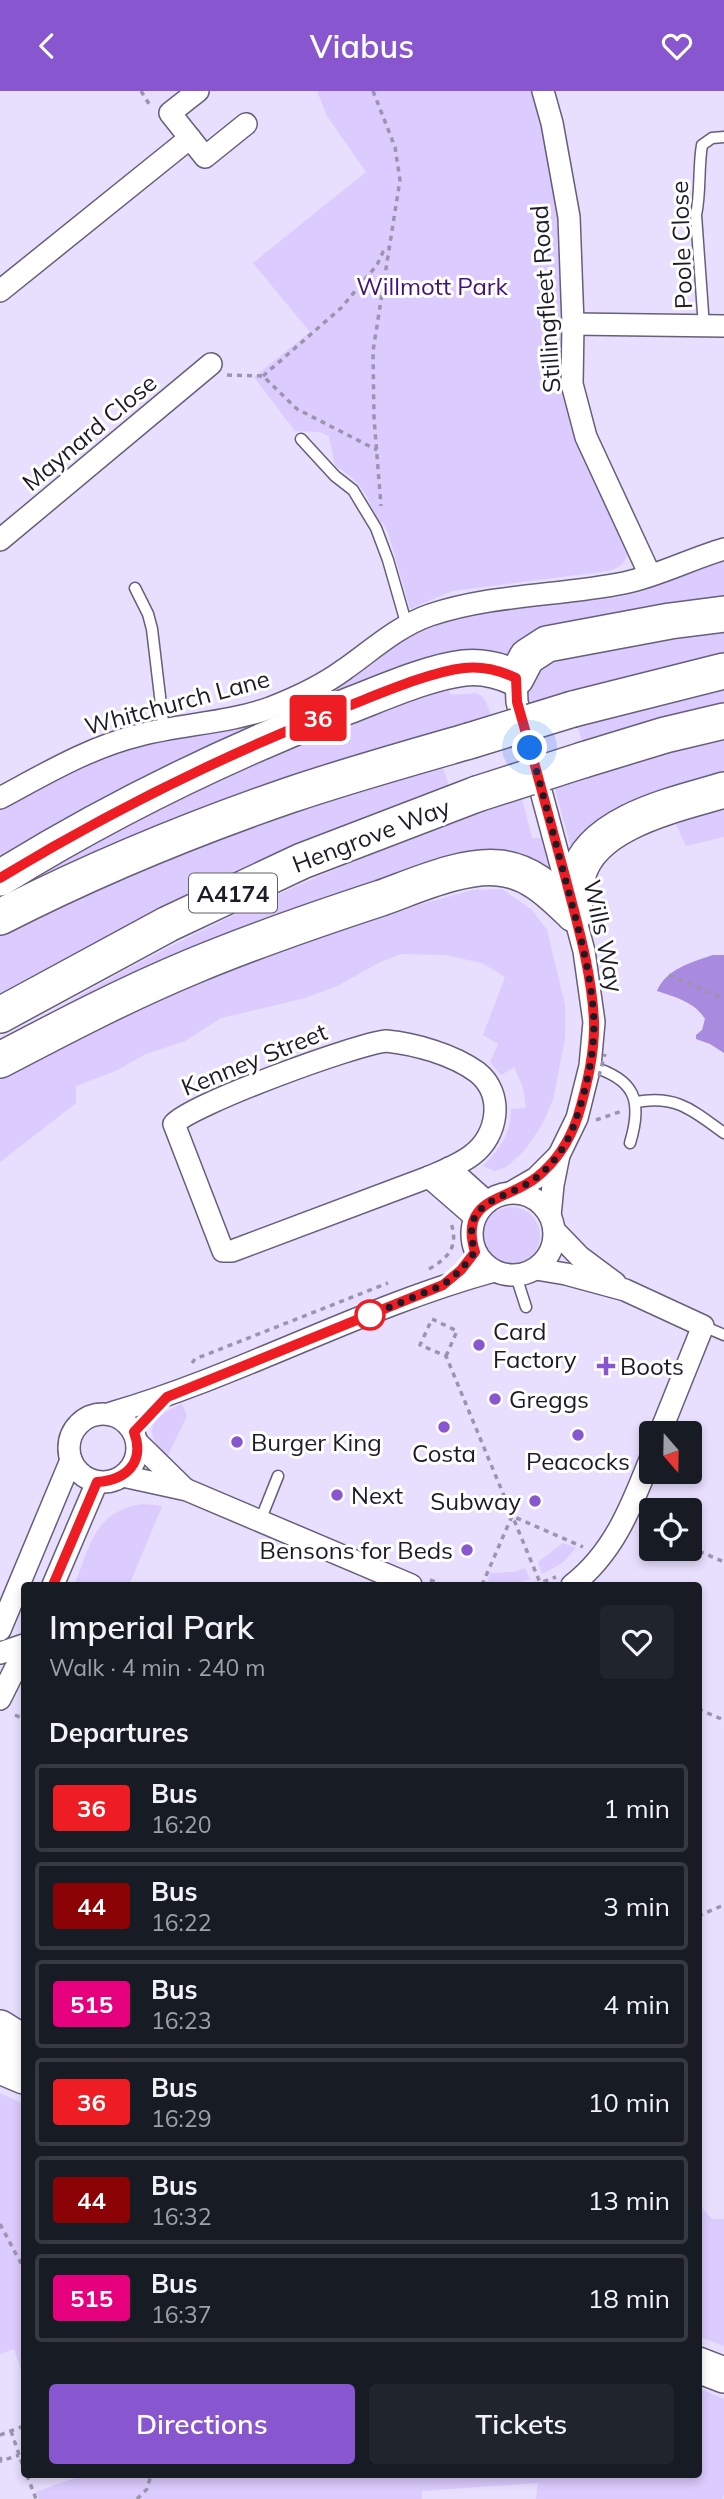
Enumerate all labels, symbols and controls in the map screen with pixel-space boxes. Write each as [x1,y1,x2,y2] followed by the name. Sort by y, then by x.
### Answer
[310,26,414,66] text: Viabus
[28,27,66,65] icon: back
[658,27,696,65] icon: heart
[664,180,698,310] street label: Poole Close
[523,204,567,394] street label: Stillingfleet Road
[356,271,509,301] park label: Willmott Park
[16,367,162,497] street label: Maynard Close
[81,663,273,741] street label: Whitchurch Lane
[286,695,350,741] line badge: 36
[304,703,332,733] text: 36
[512,730,547,765] your location
[288,791,454,879] street label: Hengrove Way
[189,873,277,913] road number: A4174
[577,877,631,995] street label: Wills Way
[177,1016,331,1102] street label: Kenney Street
[355,1300,385,1330] unlabelled marker
[493,1316,577,1374] place label: Card Factory
[471,1337,487,1353] marker: Card Factory
[620,1351,684,1381] place label: Boots
[598,1358,614,1374] marker: Boots
[509,1384,589,1414] place label: Greggs
[487,1391,503,1407] marker: Greggs
[436,1419,452,1435] marker: Costa
[639,1421,702,1484] north arrow
[639,1421,702,1561] map controls
[251,1427,382,1457] place label: Burger King
[570,1427,586,1443] marker: Peacocks
[229,1434,245,1450] marker: Burger King
[412,1438,476,1468] place label: Costa
[526,1446,630,1476] place label: Peacocks
[351,1480,403,1510] place label: Next
[430,1486,521,1516] place label: Subway
[329,1487,345,1503] marker: Next
[527,1493,543,1509] marker: Subway
[639,1498,702,1561] button: locate
[260,1535,453,1565] place label: Bensons for Beds
[459,1542,475,1558] marker: Bensons for Beds
[600,1605,674,1679] button: heart
[49,1606,254,1647] text: Imperial Park
[49,1653,266,1682] text: Walk · 4 min · 240 m
[49,1716,189,1749] text: Departures
[151,1777,197,1810] text: Bus
[603,1792,670,1825] text: 1 min
[77,1793,106,1823] text: 36
[151,1810,211,1839] text: 16:20
[151,1875,197,1908] text: Bus
[603,1890,670,1923] text: 3 min
[77,1891,106,1921] text: 44
[151,1908,211,1937] text: 16:22
[151,1973,197,2006] text: Bus
[603,1988,670,2021] text: 4 min
[70,1989,113,2019] text: 515
[151,2006,211,2035] text: 16:23
[151,2071,197,2104] text: Bus
[588,2086,670,2119] text: 10 min
[77,2087,106,2117] text: 36
[151,2104,211,2133] text: 16:29
[151,2169,197,2202] text: Bus
[588,2184,670,2217] text: 13 min
[77,2185,106,2215] text: 44
[151,2202,211,2231] text: 16:32
[151,2267,197,2300] text: Bus
[588,2282,670,2315] text: 18 min
[70,2283,113,2313] text: 515
[151,2300,211,2329] text: 16:37
[49,2384,355,2464] button: Directions
[369,2384,674,2464] button: Tickets

